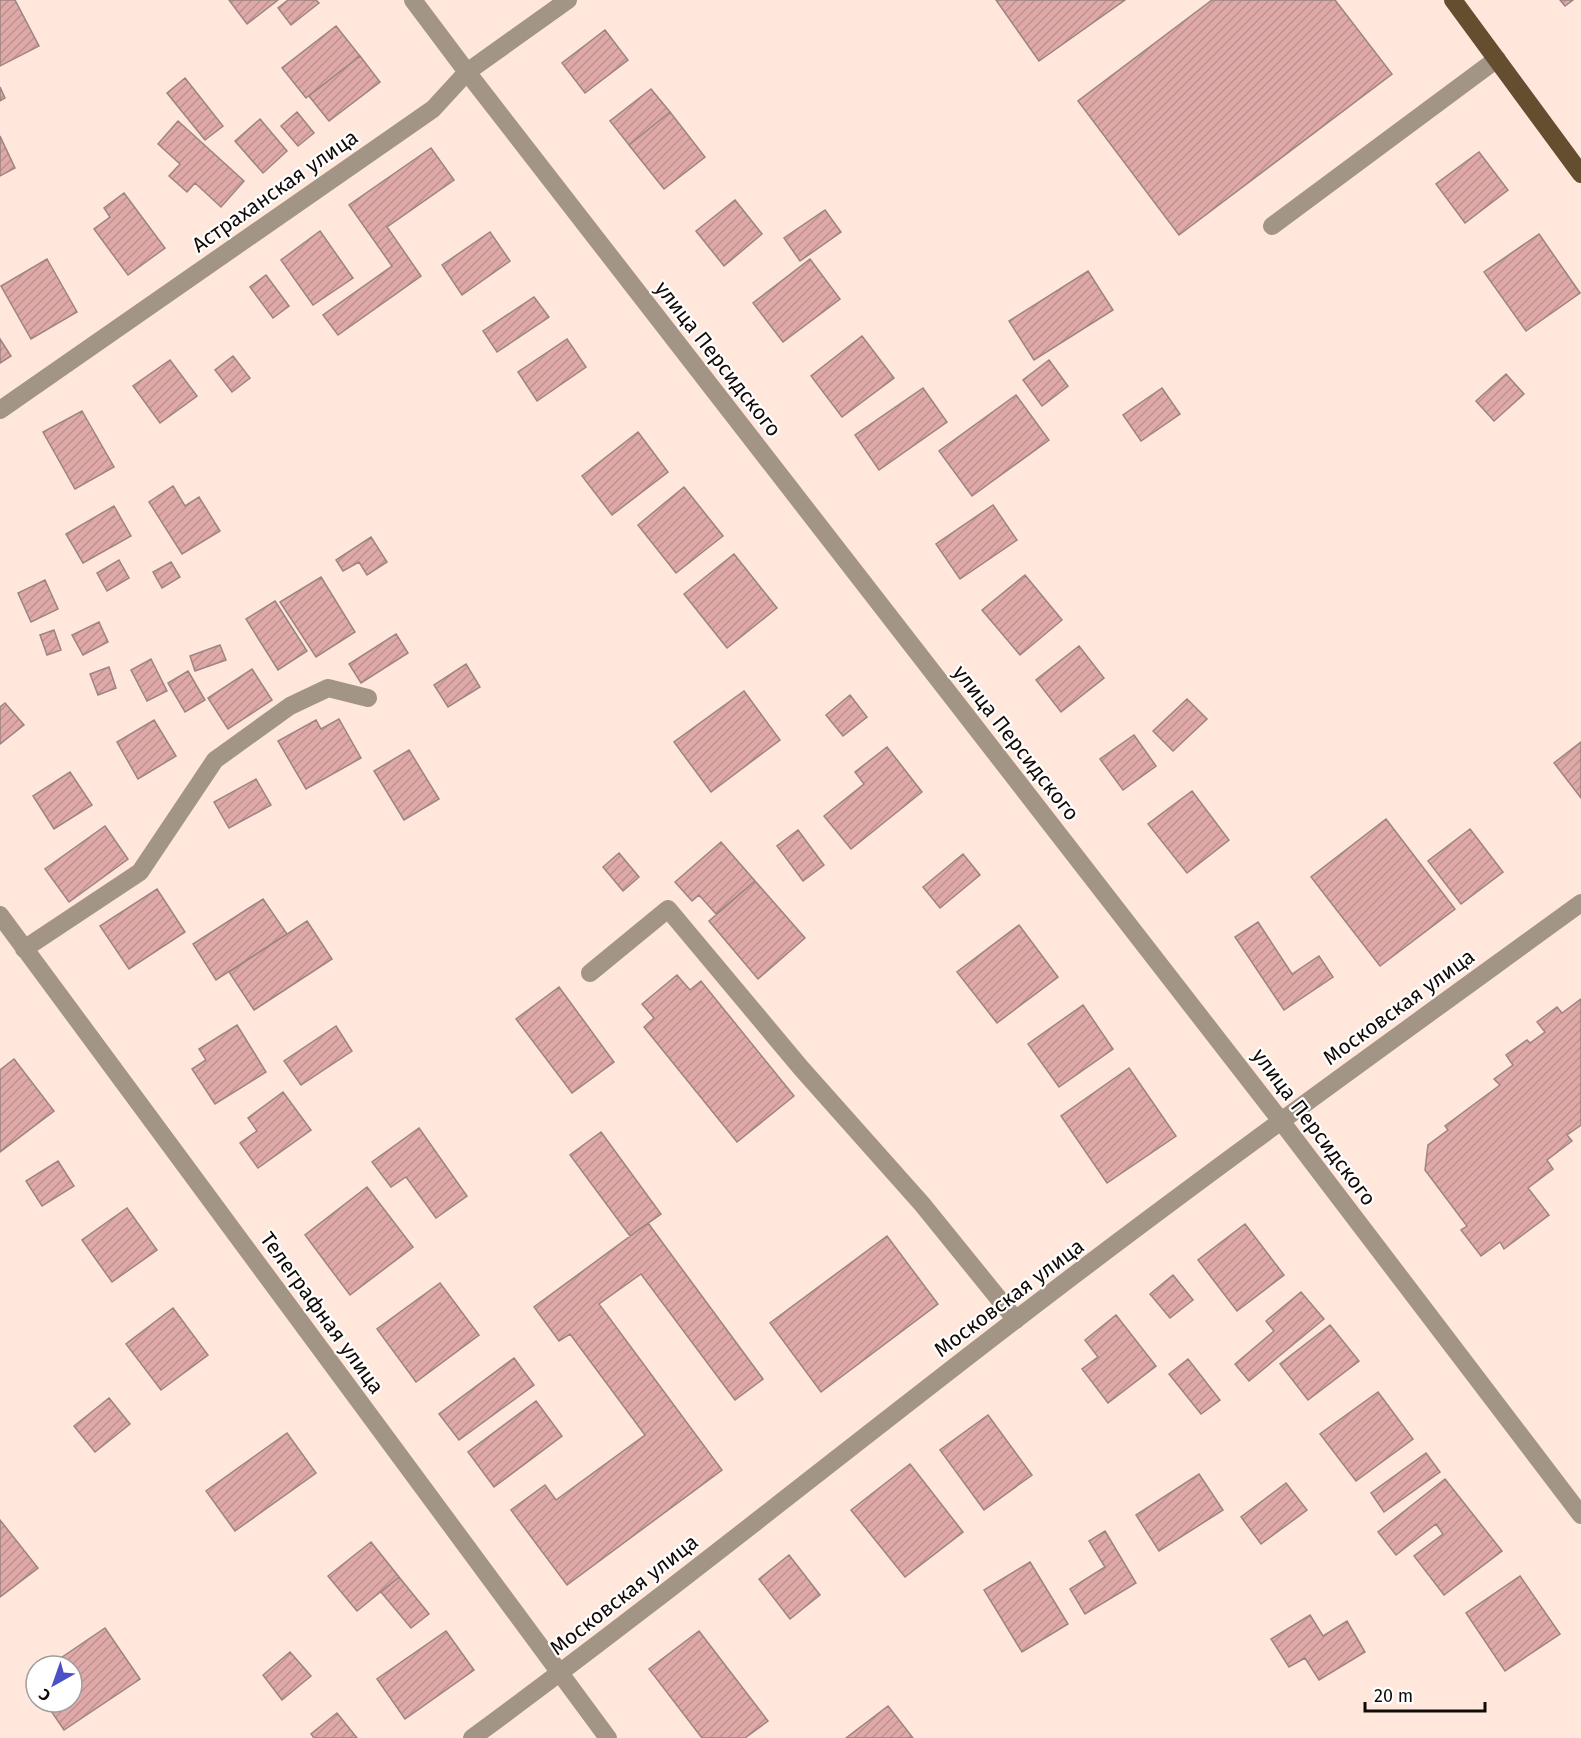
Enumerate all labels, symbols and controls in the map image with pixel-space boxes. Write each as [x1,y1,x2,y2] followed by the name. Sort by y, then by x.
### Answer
[187,124,363,258] street label: Астраханская улица
[649,276,787,442] street label: улица Персидского
[947,660,1085,826] street label: улица Персидского
[1318,943,1480,1071] street label: Московская улица
[1246,1043,1382,1211] street label: улица Персидского
[255,1227,389,1399] street label: Телеграфная улица
[929,1233,1089,1363] street label: Московская улица
[545,1529,703,1661] street label: Московская улица
[24,1654,84,1714] north arrow
[1365,1675,1485,1713] scale bar
[34,1684,54,1705] text: С
[1374,1685,1413,1707] text: 20 m

